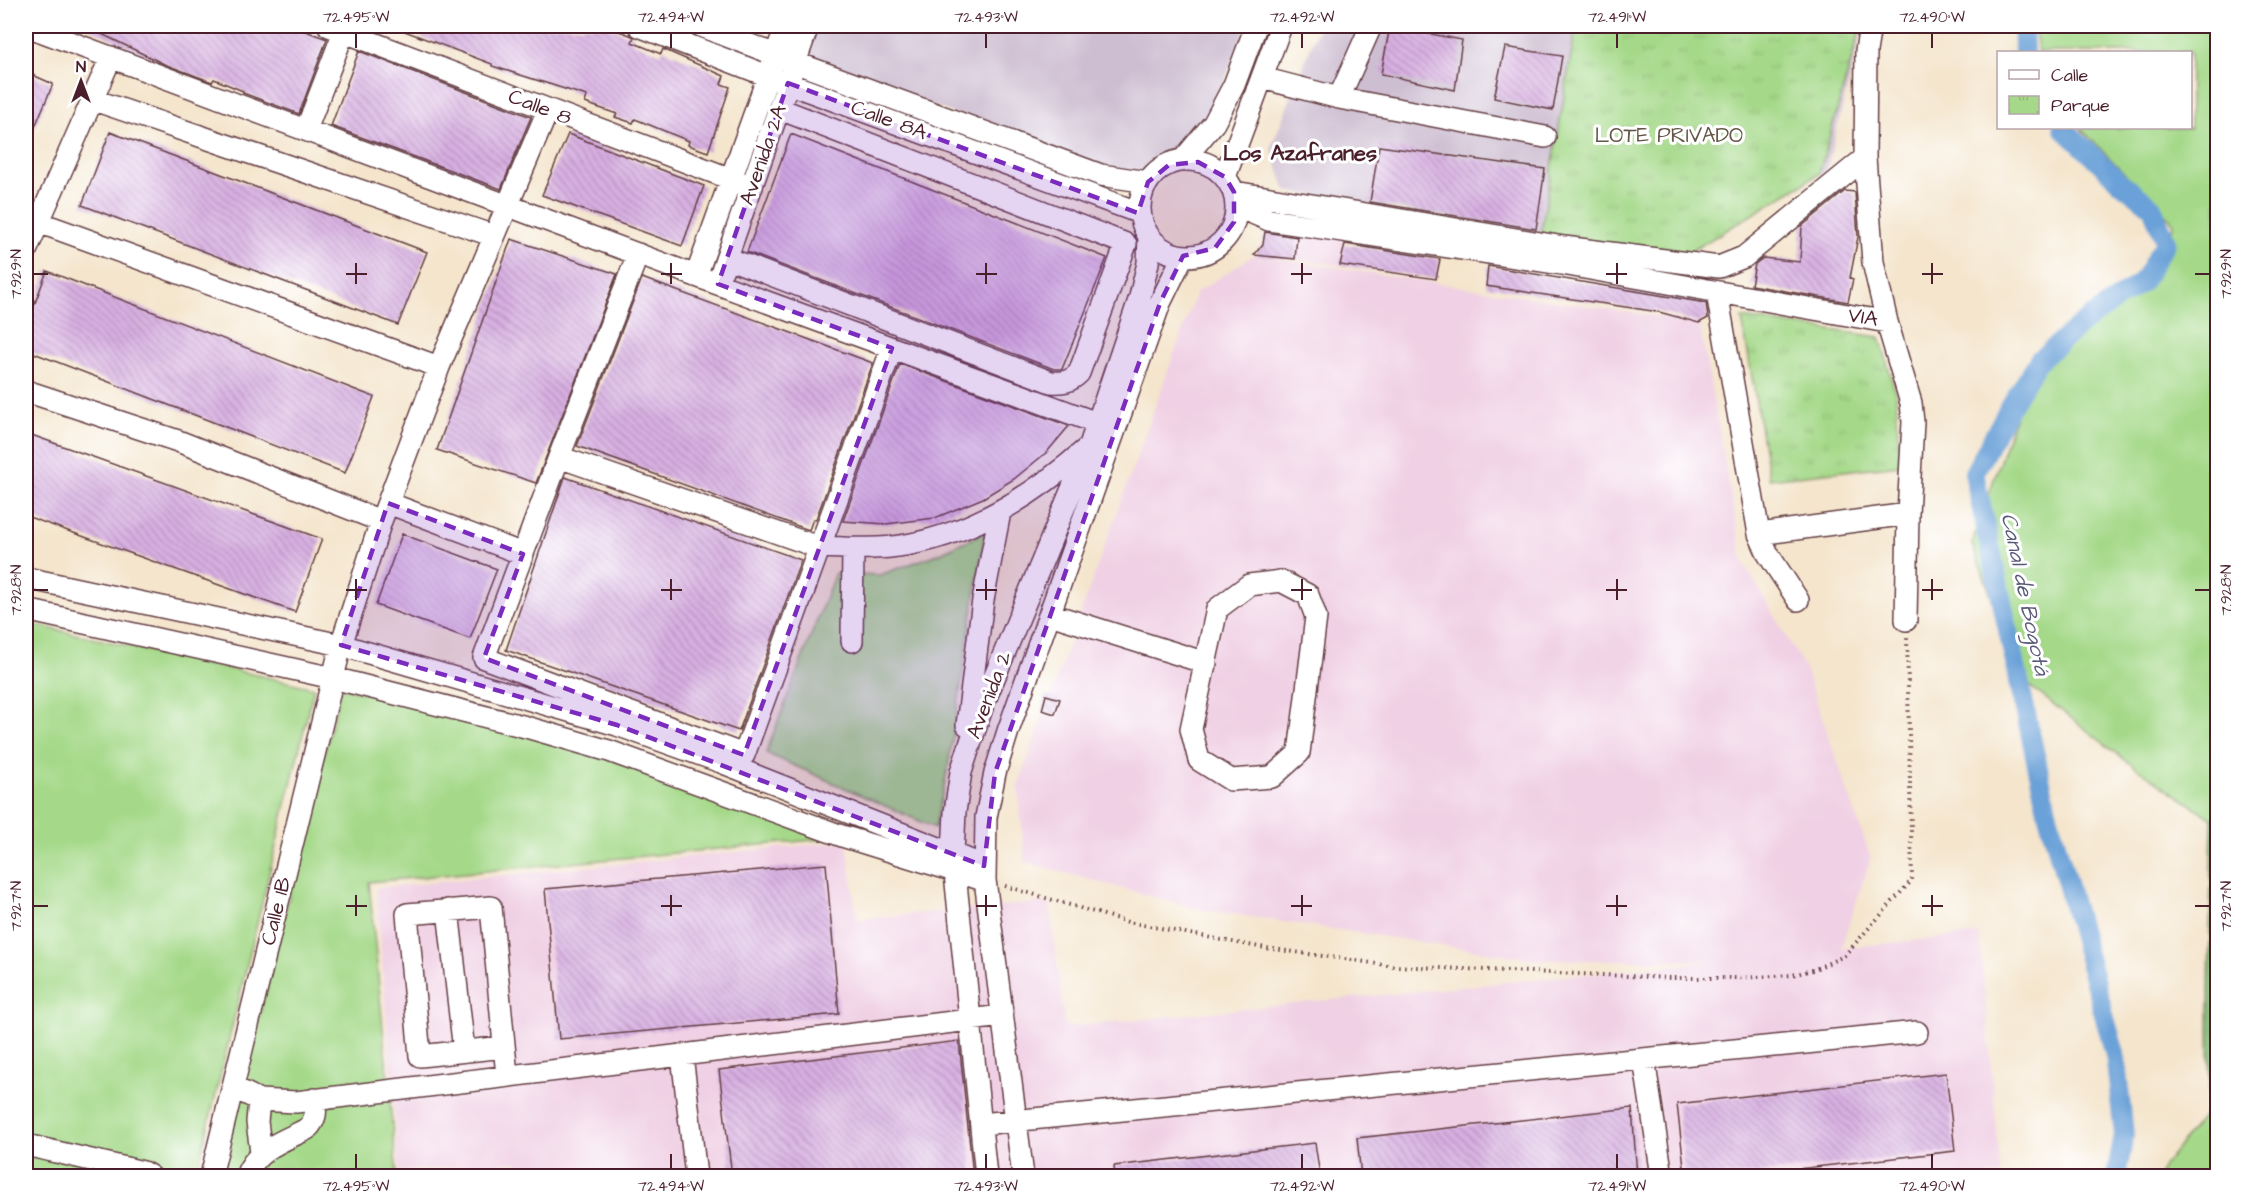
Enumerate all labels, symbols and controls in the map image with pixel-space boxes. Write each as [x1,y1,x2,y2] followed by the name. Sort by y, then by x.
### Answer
[323,7,389,28] text: 72.495°W
[638,7,704,28] text: 72.494°W
[954,7,1018,28] text: 72.493°W
[1270,7,1334,28] text: 72.492°W
[1588,7,1646,28] text: 72.491°W
[1899,7,1965,28] text: 72.490°W
[51,51,111,111] north arrow
[1997,51,2192,129] legend
[76,56,86,78] text: N
[2051,63,2089,88] text: Calle
[504,82,576,132] street label: Calle 8
[847,93,932,147] street label: Calle 8A
[2051,93,2110,118] text: Parque
[732,100,794,209] street label: Avenida 2A
[1595,121,1743,150] park label: LOTE PRIVADO
[1223,138,1377,169] district label: Los Azafranes
[6,249,27,299] text: 7.929°N
[2216,249,2237,299] text: 7.929°N
[1846,300,1881,334] street label: VIA
[1992,510,2058,680] water label: Canal de Bogotá
[6,565,27,615] text: 7.928°N
[2216,565,2237,615] text: 7.928°N
[959,647,1019,743] street label: Avenida 2
[254,874,298,948] street label: Calle 1B
[6,881,27,931] text: 7.927°N
[2216,881,2237,931] text: 7.927°N
[323,1176,389,1197] text: 72.495°W
[638,1176,704,1197] text: 72.494°W
[954,1176,1018,1197] text: 72.493°W
[1270,1176,1334,1197] text: 72.492°W
[1588,1176,1646,1197] text: 72.491°W
[1899,1176,1965,1197] text: 72.490°W

